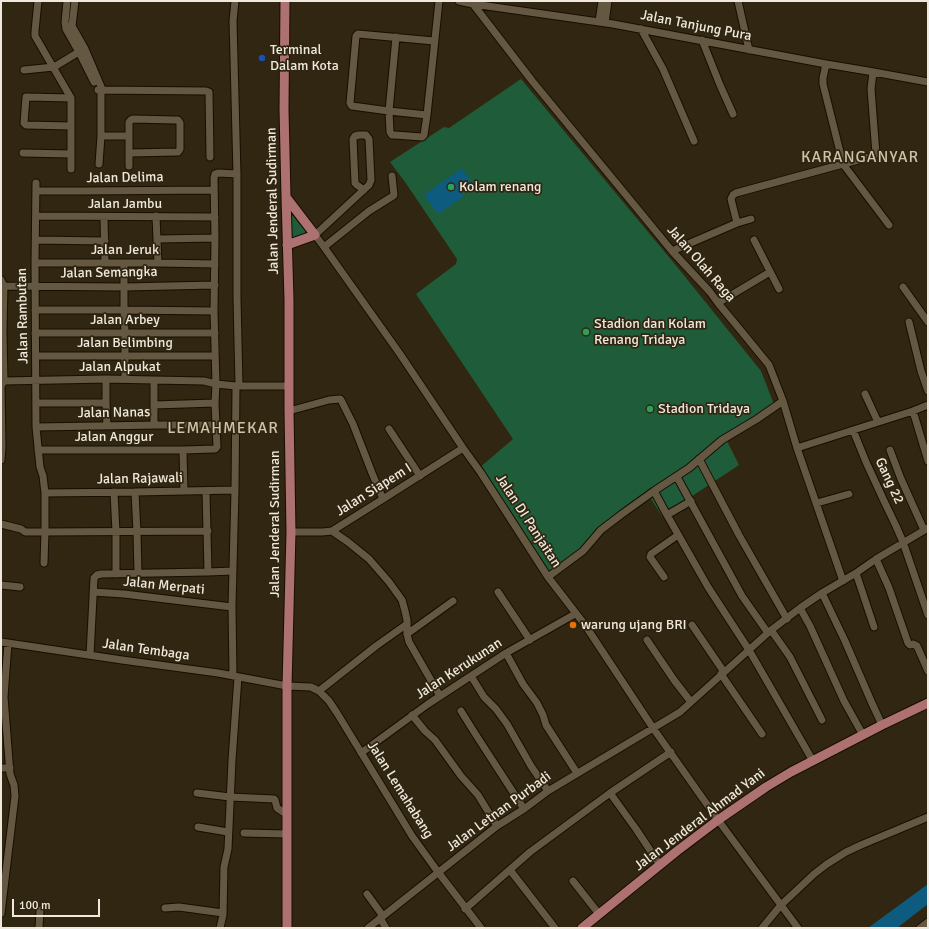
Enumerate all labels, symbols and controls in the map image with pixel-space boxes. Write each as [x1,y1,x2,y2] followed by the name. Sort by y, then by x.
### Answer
[639,7,753,45] street label: Jalan Tanjung Pura
[270,42,339,74] place label: Terminal Dalam Kota
[257,53,267,63] marker: Terminal Dalam Kota
[263,127,283,275] street label: Jalan Jenderal Sudirman
[801,148,919,168] district label: KARANGANYAR
[86,169,164,187] street label: Jalan Delima
[459,179,542,195] place label: Kolam renang
[446,182,456,192] marker: Kolam renang
[88,196,162,212] street label: Jalan Jambu
[663,222,739,306] street label: Jalan Olah Raga
[91,242,159,258] street label: Jalan Jeruk
[60,264,158,282] street label: Jalan Semangka
[14,268,32,364] street label: Jalan Rambutan
[90,312,160,328] street label: Jalan Arbey
[594,316,706,348] place label: Stadion dan Kolam Renang Tridaya
[581,327,591,337] marker: Stadion dan Kolam Renang Tridaya
[77,335,173,351] street label: Jalan Belimbing
[79,359,161,375] street label: Jalan Alpukat
[658,401,750,417] place label: Stadion Tridaya
[78,404,150,422] street label: Jalan Nanas
[645,404,655,414] marker: Stadion Tridaya
[167,419,279,439] district label: LEMAHMEKAR
[75,429,153,445] street label: Jalan Anggur
[267,450,283,598] street label: Jalan Jenderal Sudirman
[871,455,907,507] street label: Gang 22
[333,460,415,520] street label: Jalan Siapem I
[97,470,183,488] street label: Jalan Rajawali
[492,471,564,571] street label: Jalan DI Panjaitan
[123,573,205,599] street label: Jalan Merpati
[581,617,687,633] place label: warung ujang BRI
[568,620,578,630] marker: warung ujang BRI
[413,635,505,703] street label: Jalan Kerukunan
[101,636,191,664] street label: Jalan Tembaga
[363,738,437,842] street label: Jalan Lemahabang
[631,765,769,875] street label: Jalan Jenderal Ahmad Yani
[443,768,555,856] street label: Jalan Letnan Purbadi
[14,891,102,917] scale bar
[19,898,51,913] text: 100 m

